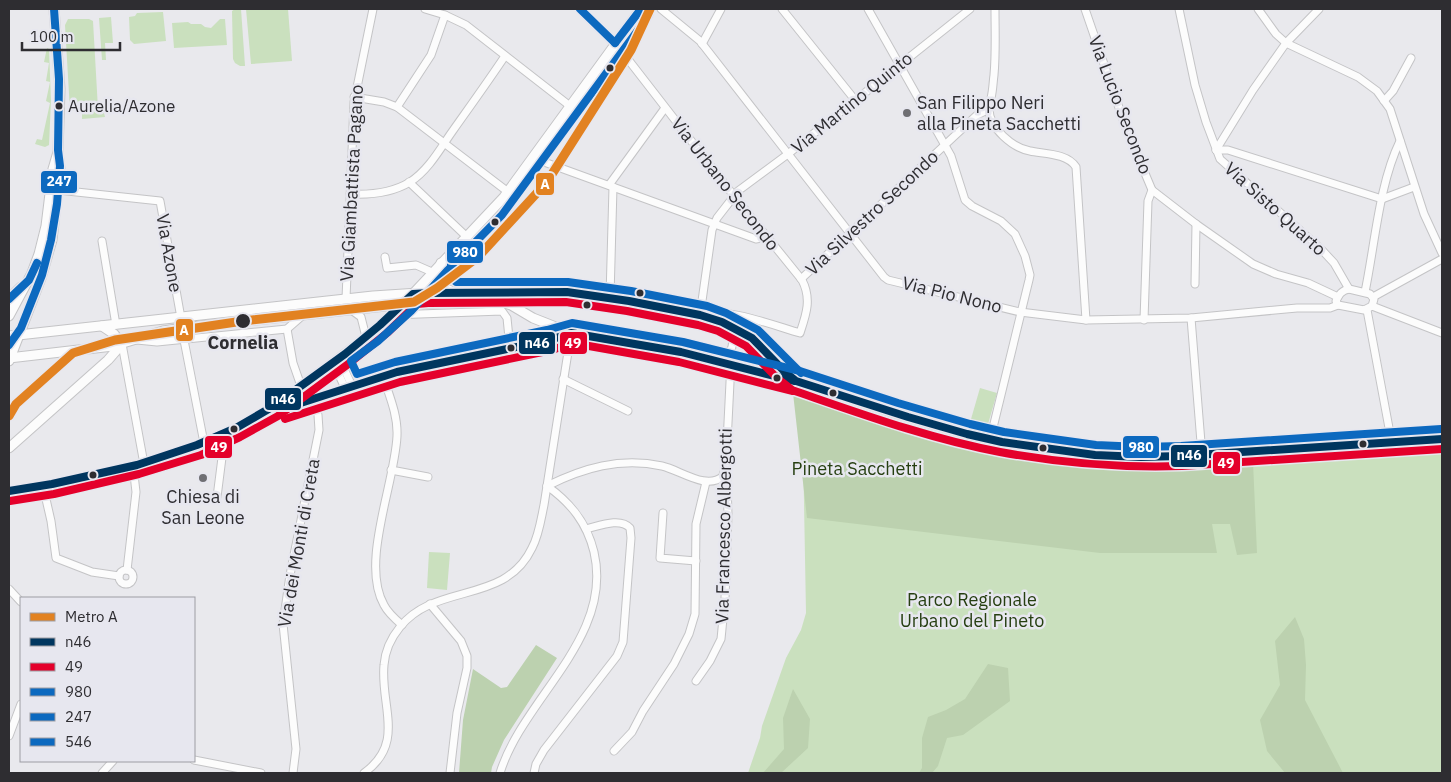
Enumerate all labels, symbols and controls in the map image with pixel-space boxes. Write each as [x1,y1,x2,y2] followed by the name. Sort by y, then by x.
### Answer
[22,20,120,52] scale bar
[30,27,74,46] text: 100 m
[1083,32,1157,177] street label: Via Lucio Secondo
[786,47,917,159] street label: Via Martino Quinto
[605,63,615,73] unlabelled marker
[335,84,368,282] street label: Via Giambattista Pagano
[917,91,1081,135] place label: San Filippo Neri alla Pineta Sacchetti
[68,95,175,117] place label: Aurelia/Azone
[54,101,64,111] marker: Aurelia/Azone
[901,107,913,119] marker: San Filippo Neri alla Pineta Sacchetti
[666,112,785,255] street label: Via Urbano Secondo
[800,145,943,280] street label: Via Silvestro Secondo
[1220,157,1331,260] street label: Via Sisto Quarto
[40,170,78,194] line badge: 247
[46,172,72,190] text: 247
[535,172,555,196] line badge: A
[540,175,550,193] text: A
[151,212,188,294] street label: Via Azone
[490,217,500,227] unlabelled marker
[446,240,484,264] line badge: 980
[452,243,478,261] text: 980
[900,271,1004,318] street label: Via Pio Nono
[635,288,645,298] unlabelled marker
[582,300,592,310] unlabelled marker
[234,312,252,330] marker: Cornelia
[175,318,194,342] line badge: A
[179,321,189,339] text: A
[208,331,278,354] place label: Cornelia
[518,331,556,355] line badge: n46
[559,331,588,355] line badge: 49
[524,334,550,352] text: n46
[565,334,581,352] text: 49
[506,343,516,353] unlabelled marker
[772,373,782,383] unlabelled marker
[264,387,302,411] line badge: n46
[828,388,838,398] unlabelled marker
[270,390,296,408] text: n46
[229,424,239,434] unlabelled marker
[710,428,737,624] street label: Via Francesco Albergotti
[204,435,233,459] line badge: 49
[1122,435,1160,459] line badge: 980
[211,438,227,456] text: 49
[1128,438,1154,456] text: 980
[1358,439,1368,449] unlabelled marker
[1038,443,1048,453] unlabelled marker
[1170,444,1208,468] line badge: n46
[1176,446,1202,464] text: n46
[1212,451,1241,475] line badge: 49
[1218,454,1234,472] text: 49
[272,456,325,629] street label: Via dei Monti di Creta
[792,457,922,480] park label: Pineta Sacchetti
[88,470,98,480] unlabelled marker
[197,472,209,484] marker: Chiesa di San Leone
[161,485,245,529] place label: Chiesa di San Leone
[900,588,1044,632] park label: Parco Regionale Urbano del Pineto
[20,597,195,762] legend
[65,607,118,626] text: Metro A
[65,632,92,651] text: n46
[65,657,83,676] text: 49
[65,682,92,701] text: 980
[65,707,92,726] text: 247
[65,732,92,751] text: 546

